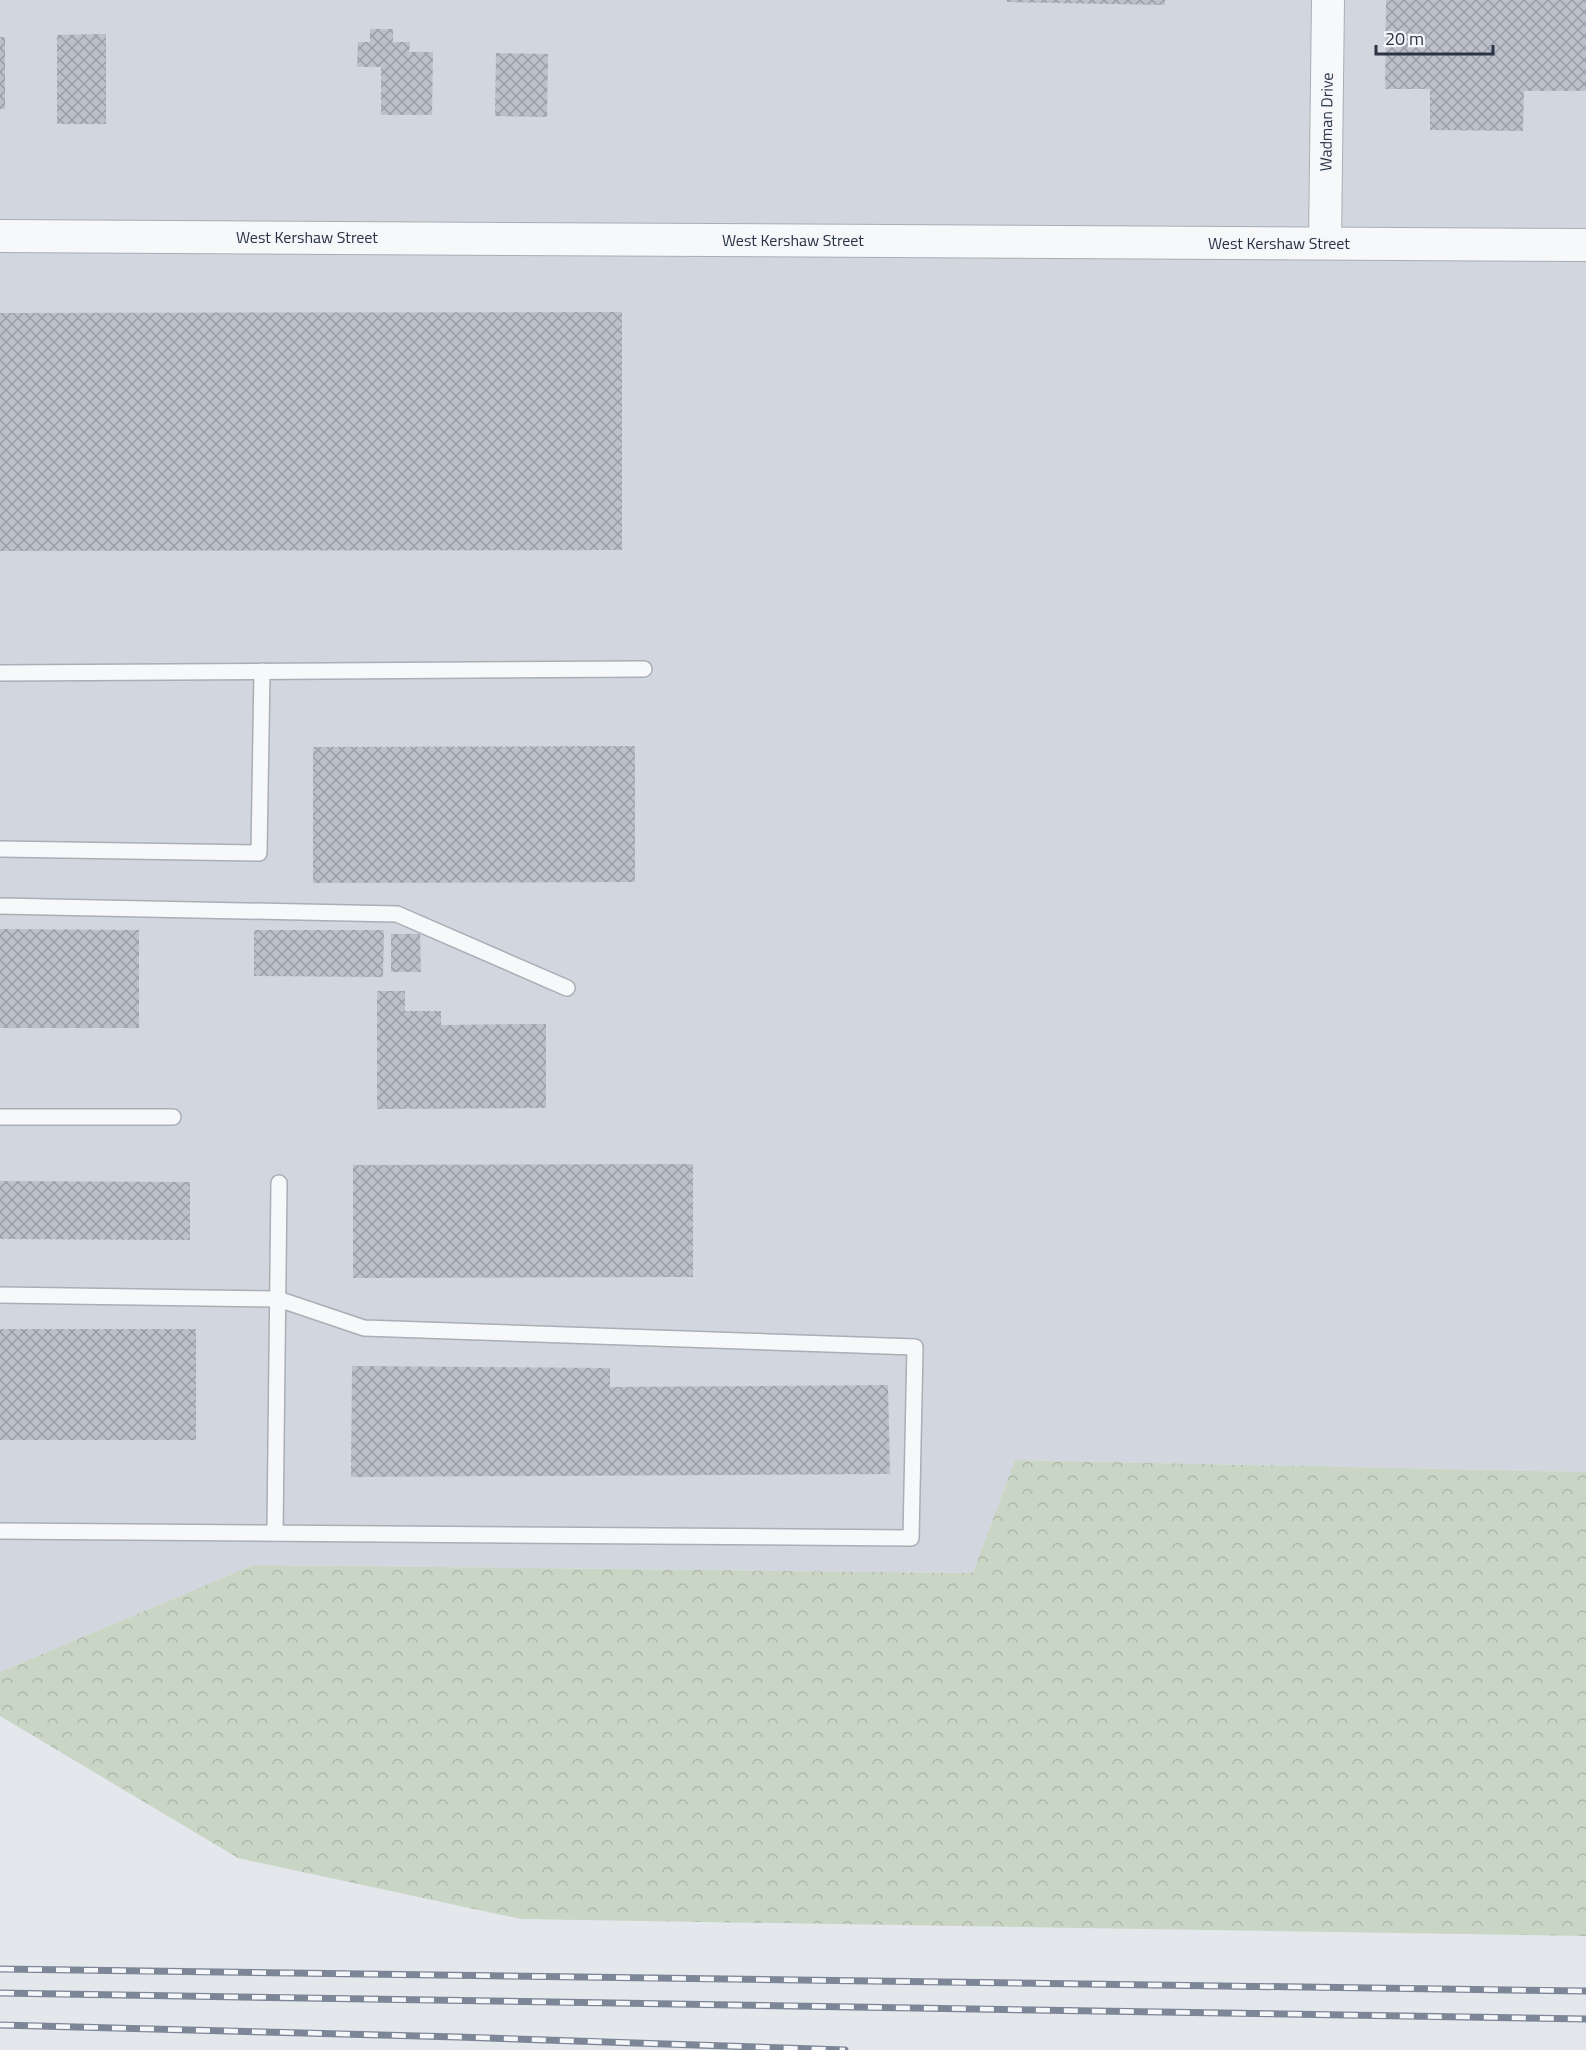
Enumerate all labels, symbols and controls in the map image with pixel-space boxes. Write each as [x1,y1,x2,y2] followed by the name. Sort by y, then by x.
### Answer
[1376,18,1493,56] scale bar
[1385,25,1424,52] text: 20 m
[1313,72,1339,172] street label: Wadman Drive
[236,225,378,249] street label: West Kershaw Street
[722,228,864,252] street label: West Kershaw Street
[1208,231,1350,255] street label: West Kershaw Street

